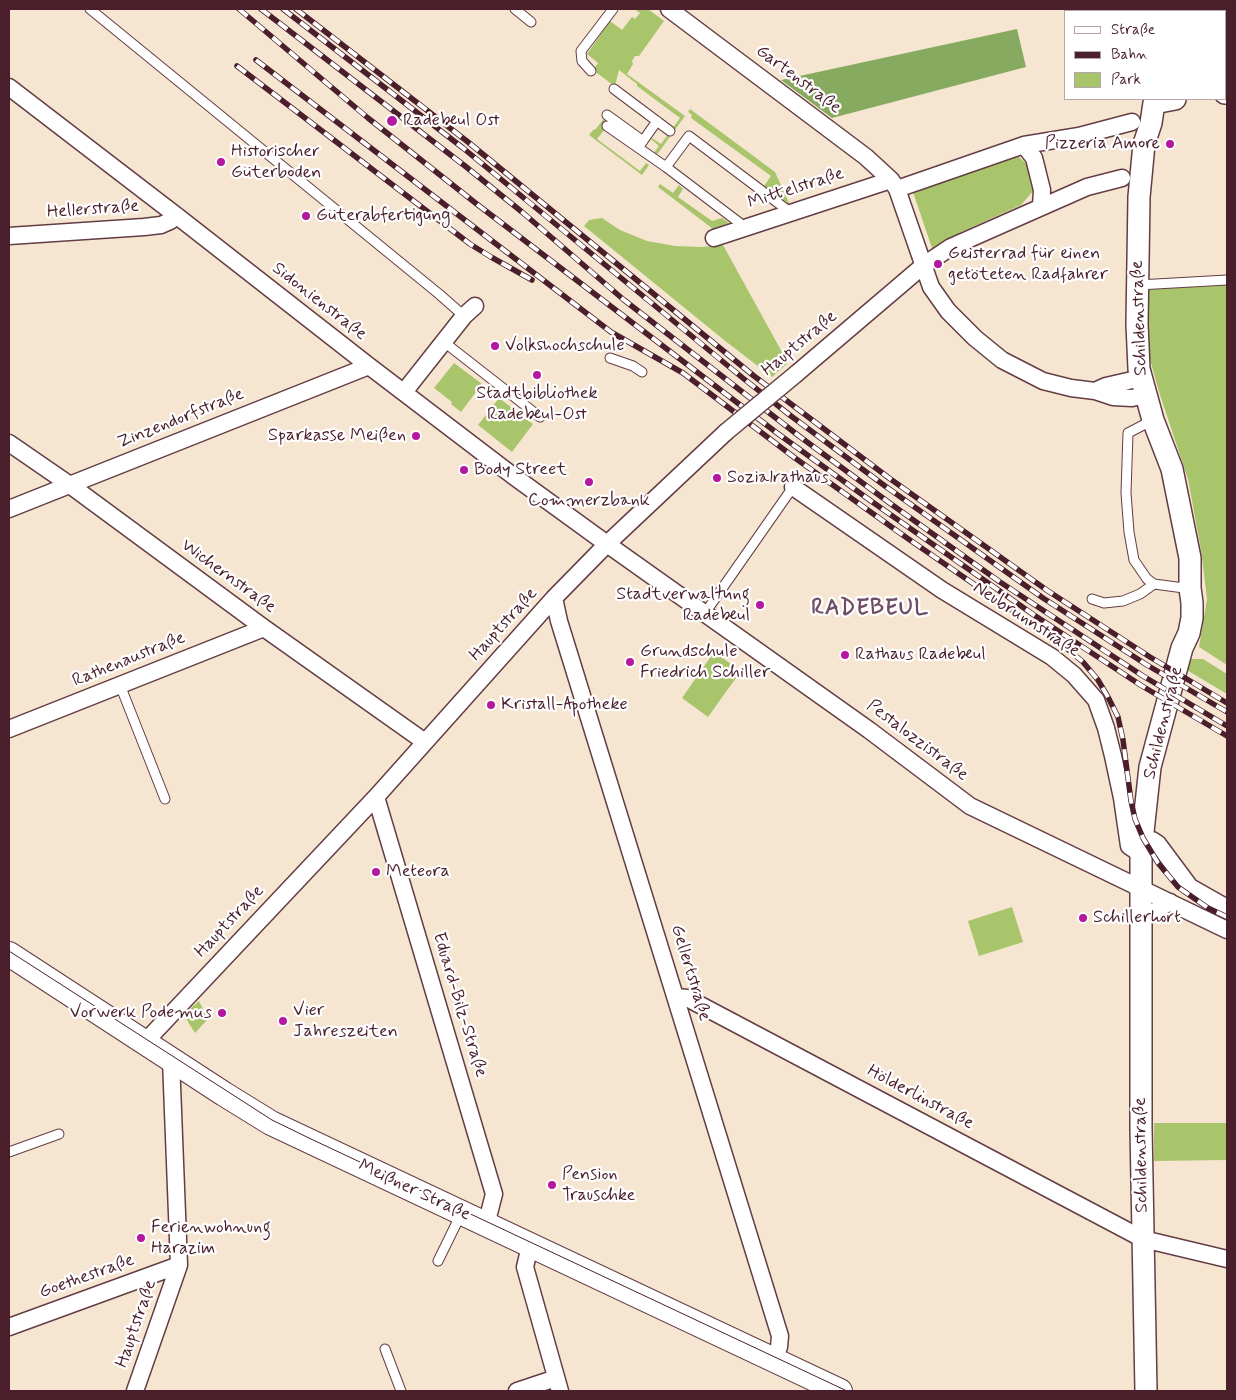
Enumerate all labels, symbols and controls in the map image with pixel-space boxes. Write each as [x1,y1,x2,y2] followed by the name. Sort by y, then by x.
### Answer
[1064,10,1226,100] legend
[1111,20,1155,40] text: Straße
[751,41,845,119] street label: Gartenstraße
[1111,45,1148,65] text: Bahn
[1111,70,1141,90] text: Park
[403,110,500,132] place label: Radebeul Ost
[385,114,399,128] marker: Radebeul Ost
[1045,133,1160,155] place label: Pizzeria Amore
[1164,138,1176,150] marker: Pizzeria Amore
[231,141,321,183] place label: Historischer Güterboden
[215,156,227,168] marker: Historischer Güterboden
[745,163,847,215] street label: Mittelstraße
[46,196,140,224] street label: Hellerstraße
[316,205,450,227] place label: Güterabfertigung
[300,210,312,222] marker: Güterabfertigung
[948,243,1108,286] place label: Geisterrad für einen getöteten Radfahrer
[267,258,371,346] street label: Sidonienstraße
[932,258,944,270] marker: Geisterrad für einen getöteten Radfahrer
[1127,260,1153,376] street label: Schildenstraße
[758,306,842,382] street label: Hauptstraße
[505,335,625,357] place label: Volkshochschule
[489,340,501,352] marker: Volkshochschule
[531,369,543,381] marker: Stadtbibliothek Radebeul-Ost
[476,383,598,426] place label: Stadtbibliothek Radebeul-Ost
[115,384,247,454] street label: Zinzendorfstraße
[268,425,406,447] place label: Sparkasse Meißen
[410,430,422,442] marker: Sparkasse Meißen
[474,459,567,481] place label: Body Street
[458,464,470,476] marker: Body Street
[727,467,829,489] place label: Sozialrathaus
[711,472,723,484] marker: Sozialrathaus
[583,476,595,488] marker: Commerzbank
[528,490,650,512] place label: Commerzbank
[176,535,280,619] street label: Wichernstraße
[968,577,1084,663] street label: Neubrunnstraße
[465,584,543,666] street label: Hauptstraße
[616,584,750,626] place label: Stadtverwaltung Radebeul
[809,596,931,622] district label: RADEBEUL
[754,599,766,611] marker: Stadtverwaltung Radebeul
[70,628,188,692] street label: Rathenaustraße
[640,641,770,684] place label: Grundschule Friedrich Schiller
[855,644,986,666] place label: Rathaus Radebeul
[839,649,851,661] marker: Rathaus Radebeul
[624,656,636,668] marker: Grundschule Friedrich Schiller
[1140,664,1188,782] street label: Schildenstraße
[501,694,628,716] place label: Kristall-Apotheke
[862,696,972,786] street label: Pestalozzistraße
[485,699,497,711] marker: Kristall-Apotheke
[386,861,450,883] place label: Meteora
[370,866,382,878] marker: Meteora
[191,881,269,963] street label: Hauptstraße
[1093,907,1181,929] place label: Schillerhort
[1077,912,1089,924] marker: Schillerhort
[665,922,715,1024] street label: Gellertstraße
[427,930,491,1080] street label: Eduard-Bilz-Straße
[293,1000,398,1042] place label: Vier Jahreszeiten
[70,1002,212,1024] place label: Vorwerk Podemus
[216,1007,228,1019] marker: Vorwerk Podemus
[277,1015,289,1027] marker: Vier Jahreszeiten
[863,1061,977,1135] street label: Hölderlinstraße
[1130,1097,1154,1213] street label: Schildenstraße
[354,1156,474,1226] street label: Meißner Straße
[562,1164,635,1206] place label: Pension Trauschke
[546,1179,558,1191] marker: Pension Trauschke
[151,1217,271,1260] place label: Ferienwohnung Harazim
[135,1232,147,1244] marker: Ferienwohnung Harazim
[36,1250,138,1304] street label: Goethestraße
[112,1277,162,1371] street label: Hauptstraße

